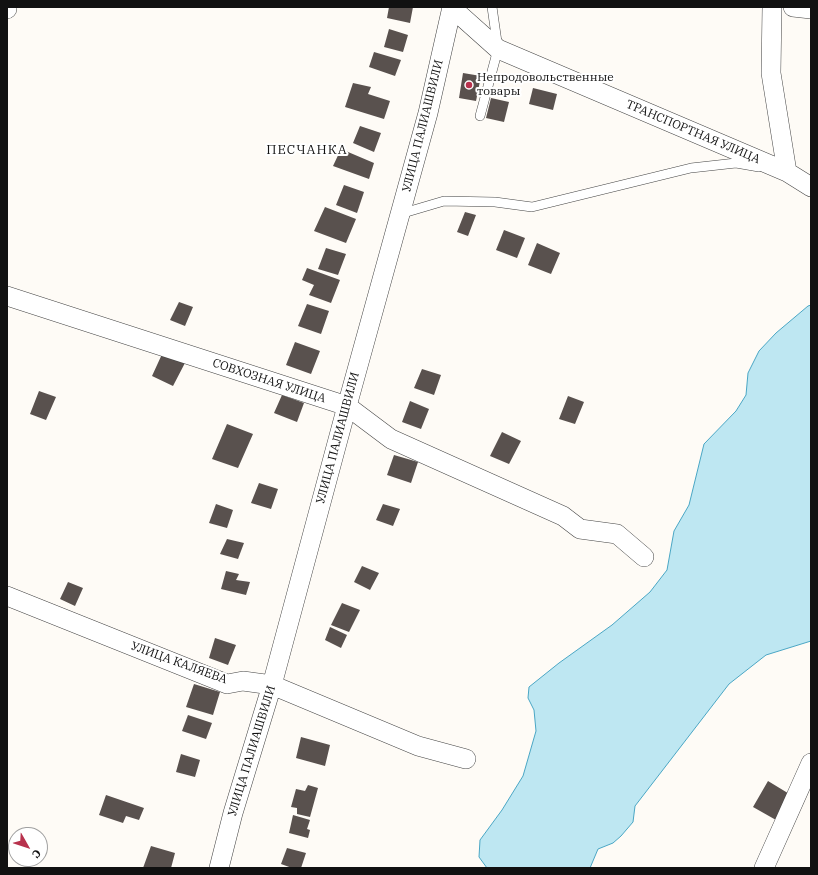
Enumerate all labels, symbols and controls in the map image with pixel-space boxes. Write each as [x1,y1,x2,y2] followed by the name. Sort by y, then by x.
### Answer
[400,58,446,194] street label: УЛИЦА ПАЛИАШВИЛИ
[477,71,614,99] place label: Непродовольственные товары
[464,80,474,90] marker: Непродовольственные товары
[624,97,762,167] street label: ТРАНСПОРТНАЯ УЛИЦА
[266,142,348,158] district label: ПЕСЧАНКА
[210,356,328,406] street label: СОВХОЗНАЯ УЛИЦА
[313,371,363,505] street label: УЛИЦА ПАЛИАШВИЛИ
[129,639,229,687] street label: УЛИЦА КАЛЯЕВА
[225,684,279,818] street label: УЛИЦА ПАЛИАШВИЛИ
[8,827,48,867] north arrow
[29,847,44,861] text: С

